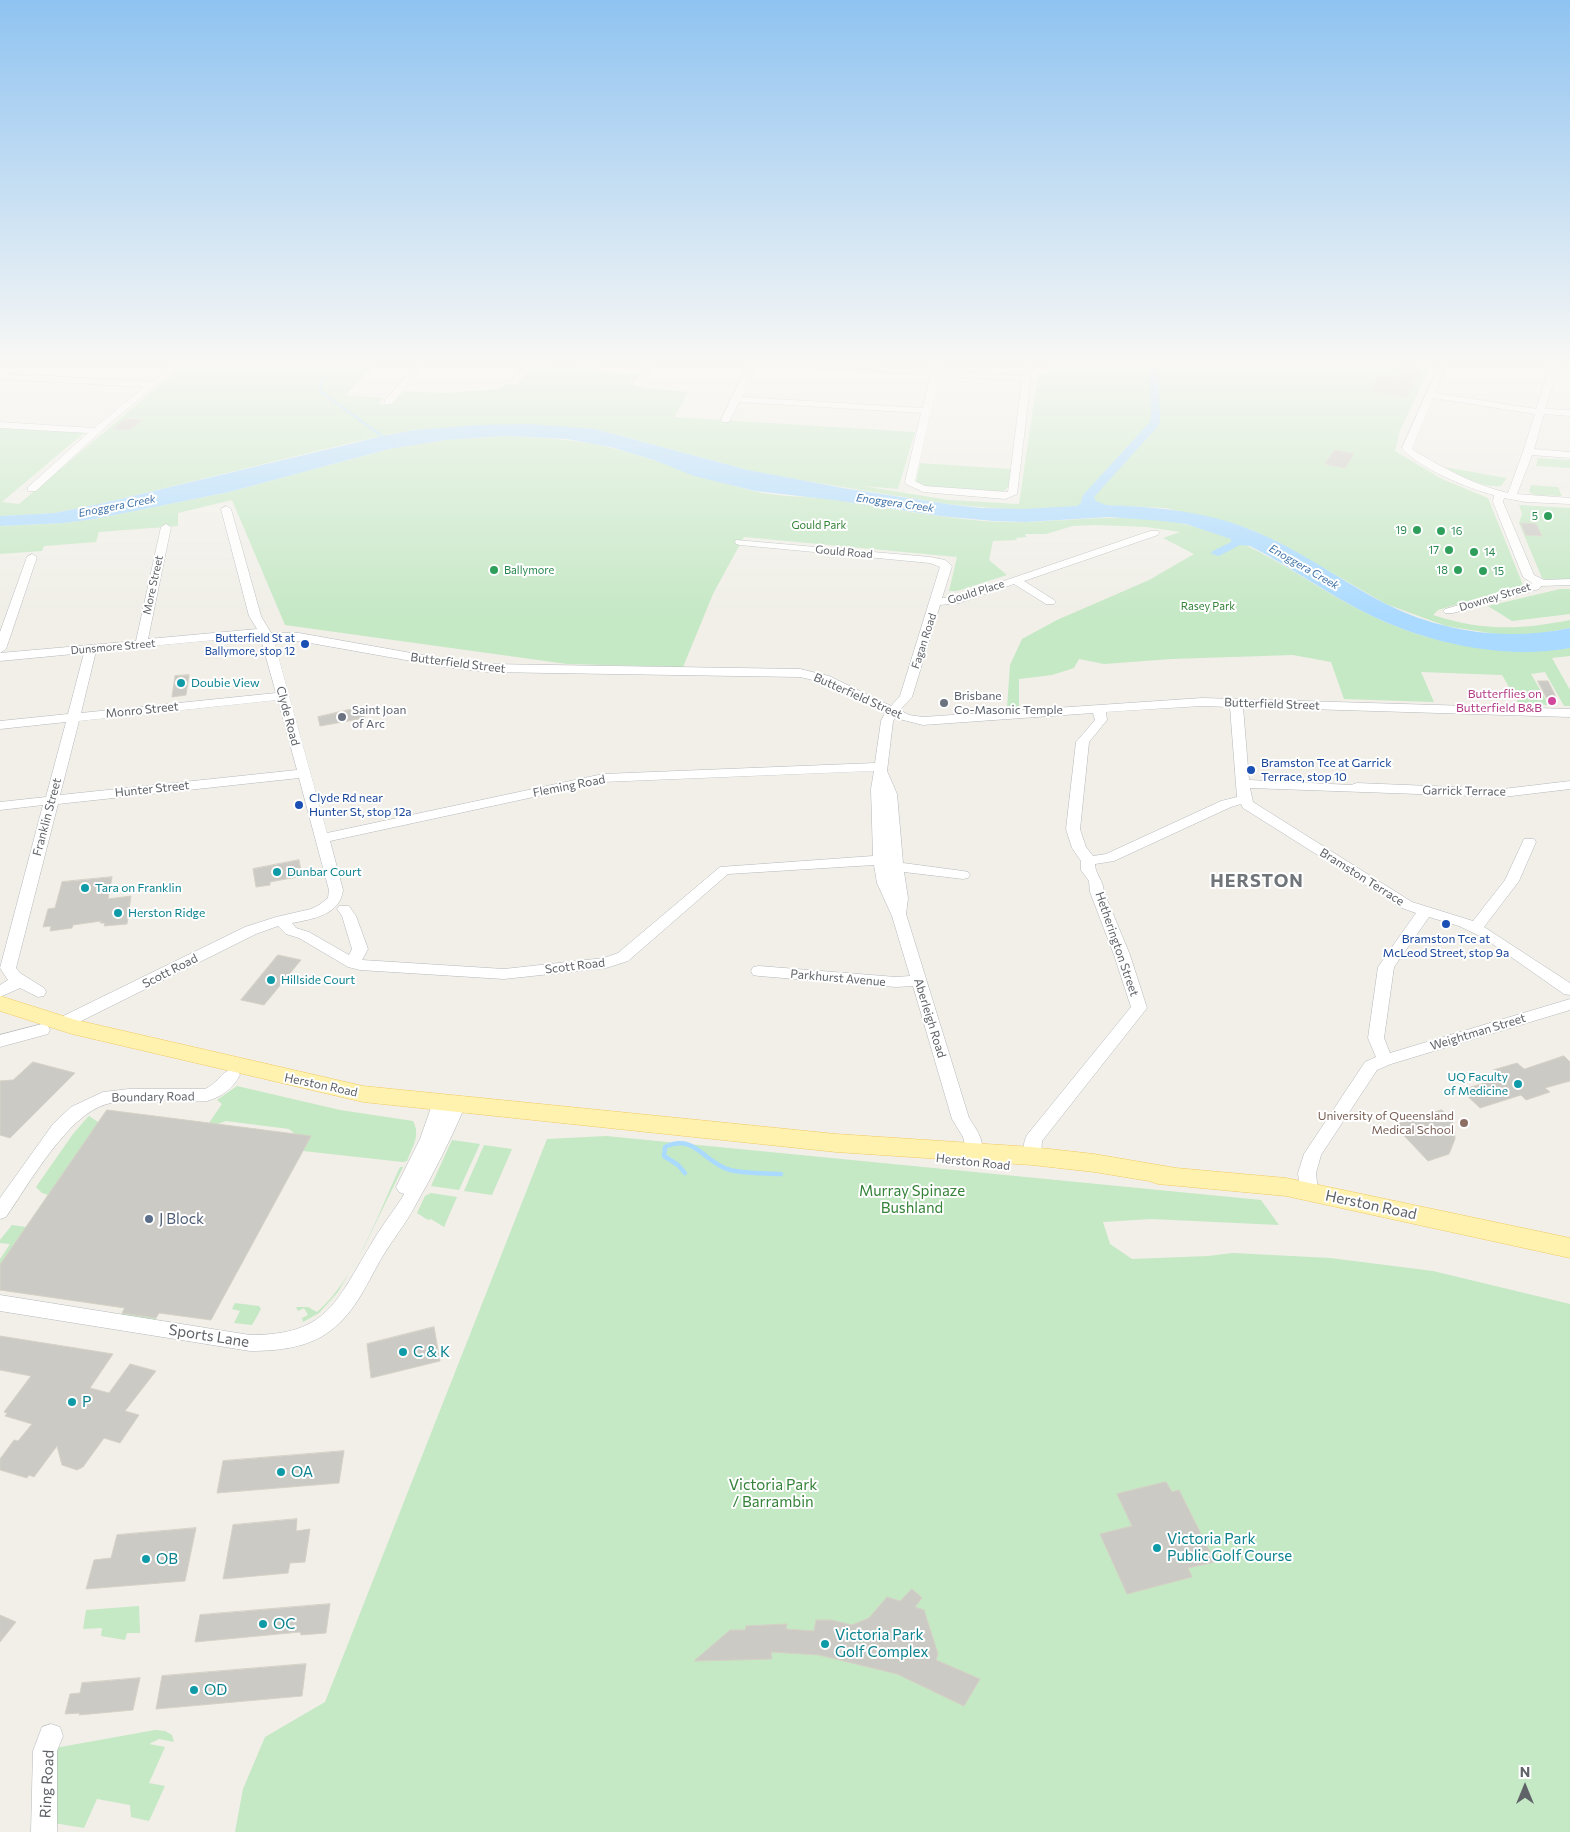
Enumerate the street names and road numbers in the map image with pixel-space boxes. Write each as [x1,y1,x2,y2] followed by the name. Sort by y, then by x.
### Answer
[815,543,873,561] street label: Gould Road
[140,554,166,616] street label: More Street
[946,577,1006,607] street label: Gould Place
[1458,580,1532,614] street label: Downey Street
[909,612,939,670] street label: Fagan Road
[70,637,156,657] street label: Dunsmore Street
[410,650,506,676] street label: Butterfield Street
[811,670,905,722] street label: Butterfield Street
[273,685,303,747] street label: Clyde Road
[1224,695,1320,713] street label: Butterfield Street
[105,699,179,721] street label: Monro Street
[532,772,606,800] street label: Fleming Road
[30,776,64,858] street label: Franklin Street
[114,778,190,800] street label: Hunter Street
[1422,783,1506,799] street label: Garrick Terrace
[1317,845,1407,909] street label: Bramston Terrace
[1092,890,1142,998] street label: Hetherington Street
[140,951,200,991] street label: Scott Road
[544,955,606,977] street label: Scott Road
[790,967,886,989] street label: Parkhurst Avenue
[911,976,949,1060] street label: Aberleigh Road
[1429,1011,1527,1053] street label: Weightman Street
[283,1070,359,1100] street label: Herston Road
[111,1089,195,1105] street label: Boundary Road
[935,1151,1011,1173] street label: Herston Road
[1324,1187,1418,1223] street label: Herston Road
[167,1321,251,1351] street label: Sports Lane
[36,1749,58,1819] street label: Ring Road

